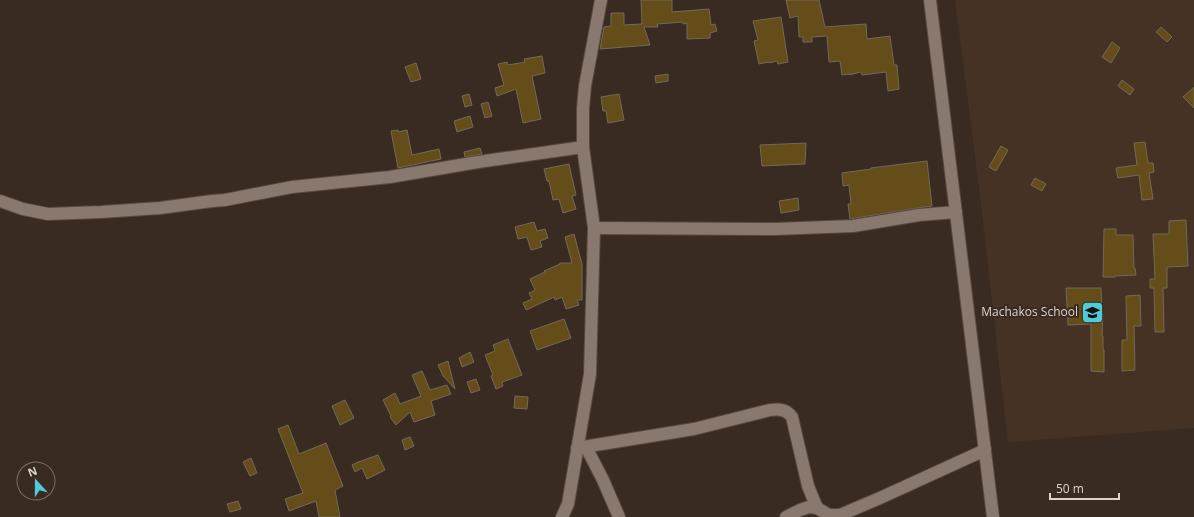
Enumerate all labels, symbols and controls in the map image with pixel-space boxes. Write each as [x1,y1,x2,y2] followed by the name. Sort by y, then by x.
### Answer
[1080,299,1106,325] school or university icon: Machakos School
[981,303,1078,320] place label: Machakos School
[16,461,56,501] north arrow
[25,463,39,480] text: N
[1050,475,1119,501] scale bar
[1056,480,1084,497] text: 50 m

